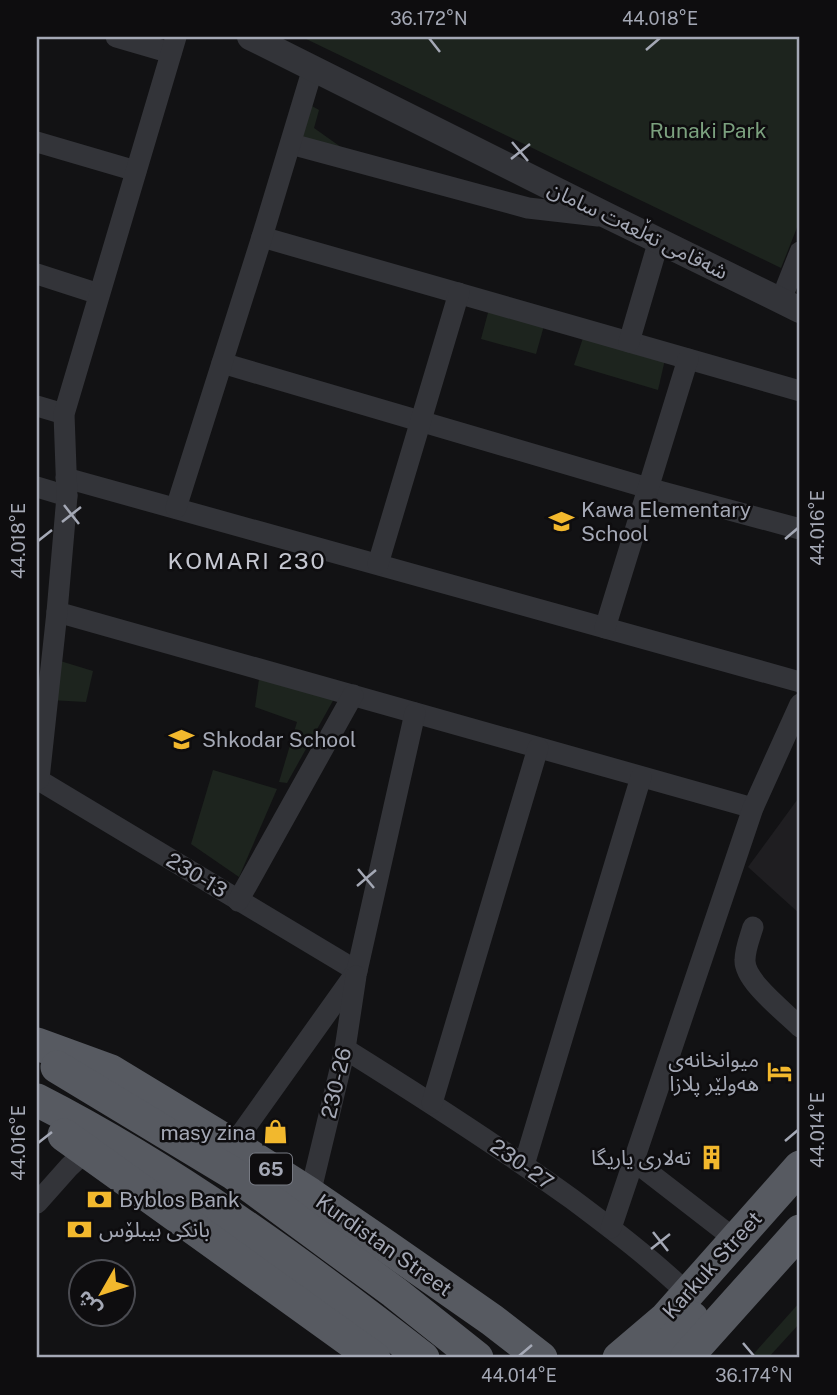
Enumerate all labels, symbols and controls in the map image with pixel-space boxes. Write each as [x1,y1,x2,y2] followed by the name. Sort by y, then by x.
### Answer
[390,8,468,29] text: 36.172°N
[622,8,698,29] text: 44.018°E
[650,118,767,143] park label: Runaki Park
[544,173,733,284] street label: شەقامی تەڵعەت سامان
[807,490,828,566] text: 44.016°E
[581,497,751,546] place label: Kawa Elementary School
[8,503,29,579] text: 44.018°E
[547,507,575,535] school or university icon: Kawa Elementary School
[167,547,327,574] district label: KOMARI 230
[168,725,196,753] school or university icon: Shkodar School
[202,727,356,752] place label: Shkodar School
[162,847,232,903] street label: 230-13
[316,1045,356,1121] street label: 230-26
[668,1047,759,1097] place label: میوانخانەی هەولێر پلازا
[765,1057,793,1085] hotel icon: میوانخانەی هەولێر پلازا
[807,1092,828,1168] text: 44.014°E
[8,1105,29,1181] text: 44.016°E
[262,1118,290,1146] shop icon: masy zina
[160,1120,256,1145] place label: masy zina
[486,1133,558,1195] street label: 230-27
[697,1143,725,1171] building icon: تەلاری یاریگا
[591,1145,691,1170] place label: تەلاری یاریگا
[250,1154,292,1184] road number: 65
[85,1185,113,1213] bank icon: Byblos Bank
[119,1187,240,1212] place label: Byblos Bank
[311,1189,457,1301] street label: Kurdistan Street
[657,1206,767,1324] street label: Karkuk Street
[65,1215,93,1243] bank icon: بانکی بیبلۆس
[99,1217,210,1242] place label: بانکی بیبلۆس
[66,1258,136,1328] north arrow
[72,1287,106,1321] text: ش
[481,1365,557,1386] text: 44.014°E
[715,1365,793,1386] text: 36.174°N

